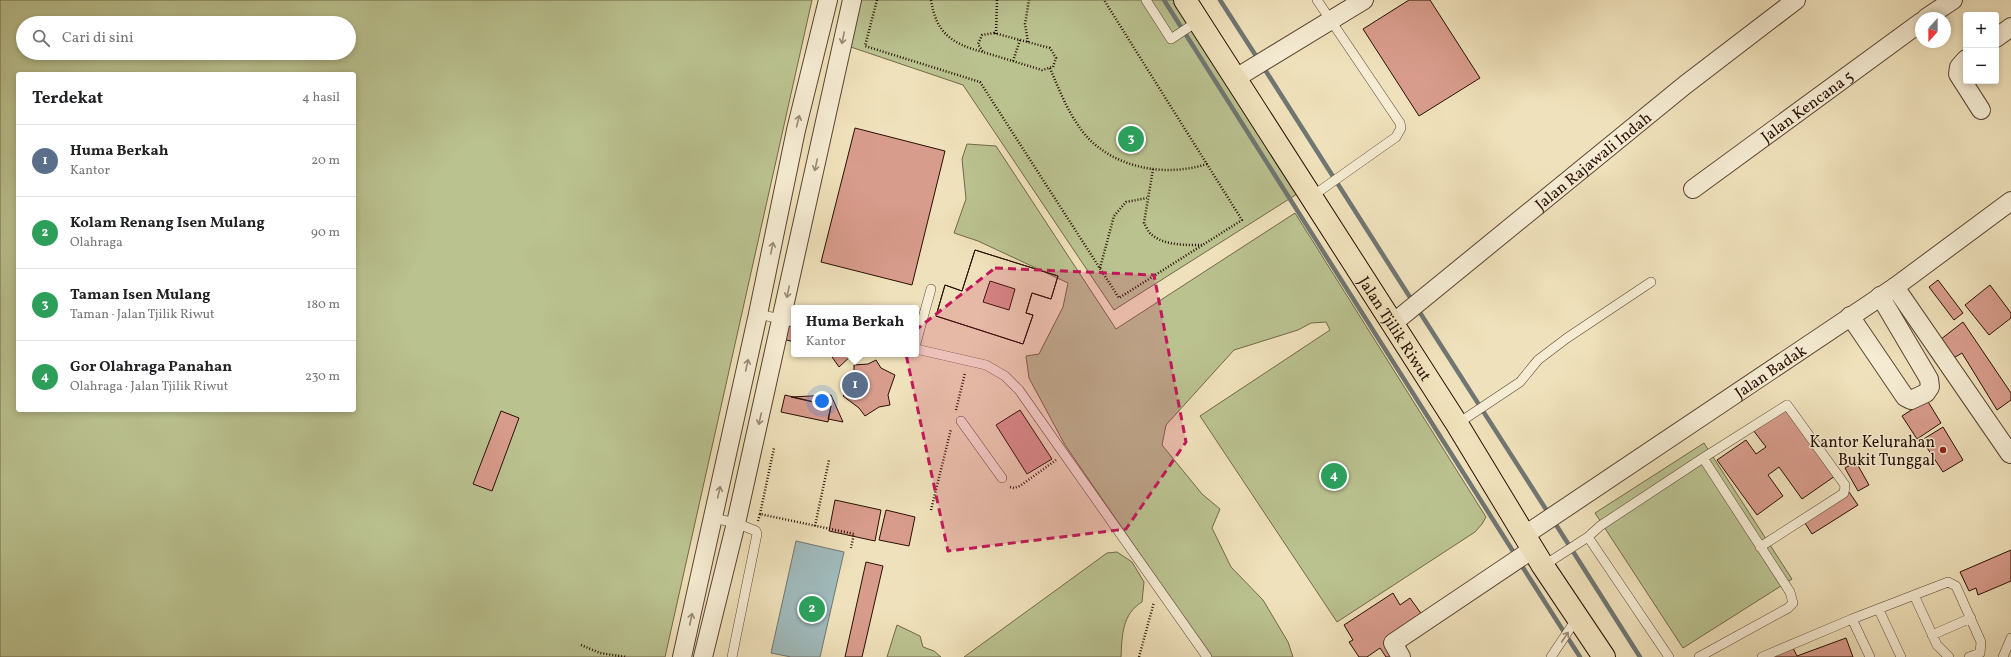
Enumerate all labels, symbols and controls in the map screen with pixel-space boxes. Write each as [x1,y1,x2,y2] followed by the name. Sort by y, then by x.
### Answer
[1915,12,1951,48] north arrow
[1963,12,1999,84] map controls
[1963,12,1999,48] button: +
[16,16,356,60] search box
[30,27,52,49] icon: search
[62,28,133,49] text: Cari di sini
[839,31,847,44] one-way arrow
[1963,48,1999,84] button: −
[1757,66,1859,149] street label: Jalan Kencana 5
[32,87,103,110] text: Terdekat
[302,89,340,107] text: 4 hasil
[1531,108,1657,216] street label: Jalan Rajawali Indah
[795,115,803,128] one-way arrow
[1118,124,1144,154] pin: 3
[70,141,168,162] text: Huma Berkah
[42,152,48,170] text: 1
[311,152,340,170] text: 20 m
[811,158,819,171] one-way arrow
[70,162,110,180] text: Kantor
[70,213,265,234] text: Kolam Renang Isen Mulang
[42,224,48,242] text: 2
[311,224,340,242] text: 90 m
[70,234,123,252] text: Olahraga
[768,242,776,255] one-way arrow
[1352,273,1436,386] street label: Jalan Tjilik Riwut
[70,285,211,306] text: Taman Isen Mulang
[784,285,792,298] one-way arrow
[42,296,48,314] text: 3
[306,296,340,314] text: 180 m
[791,305,919,357] popup
[70,306,215,324] text: Taman · Jalan Tjilik Riwut
[806,312,904,333] text: Huma Berkah
[806,333,846,351] text: Kantor
[1731,340,1812,405] street label: Jalan Badak
[70,357,232,378] text: Gor Olahraga Panahan
[744,359,752,372] one-way arrow
[41,368,49,386] text: 4
[305,368,340,386] text: 230 m
[842,370,868,400] pin: 1
[70,378,228,396] text: Olahraga · Jalan Tjilik Riwut
[812,391,832,411] your location
[755,412,763,425] one-way arrow
[1809,432,1935,472] place label: Kantor Kelurahan Bukit Tunggal
[1938,445,1948,455] marker: Kantor Kelurahan Bukit Tunggal
[1321,461,1347,491] pin: 4
[715,486,723,499] one-way arrow
[799,594,825,624] pin: 2
[687,613,695,626] one-way arrow
[1561,632,1569,643] one-way arrow

